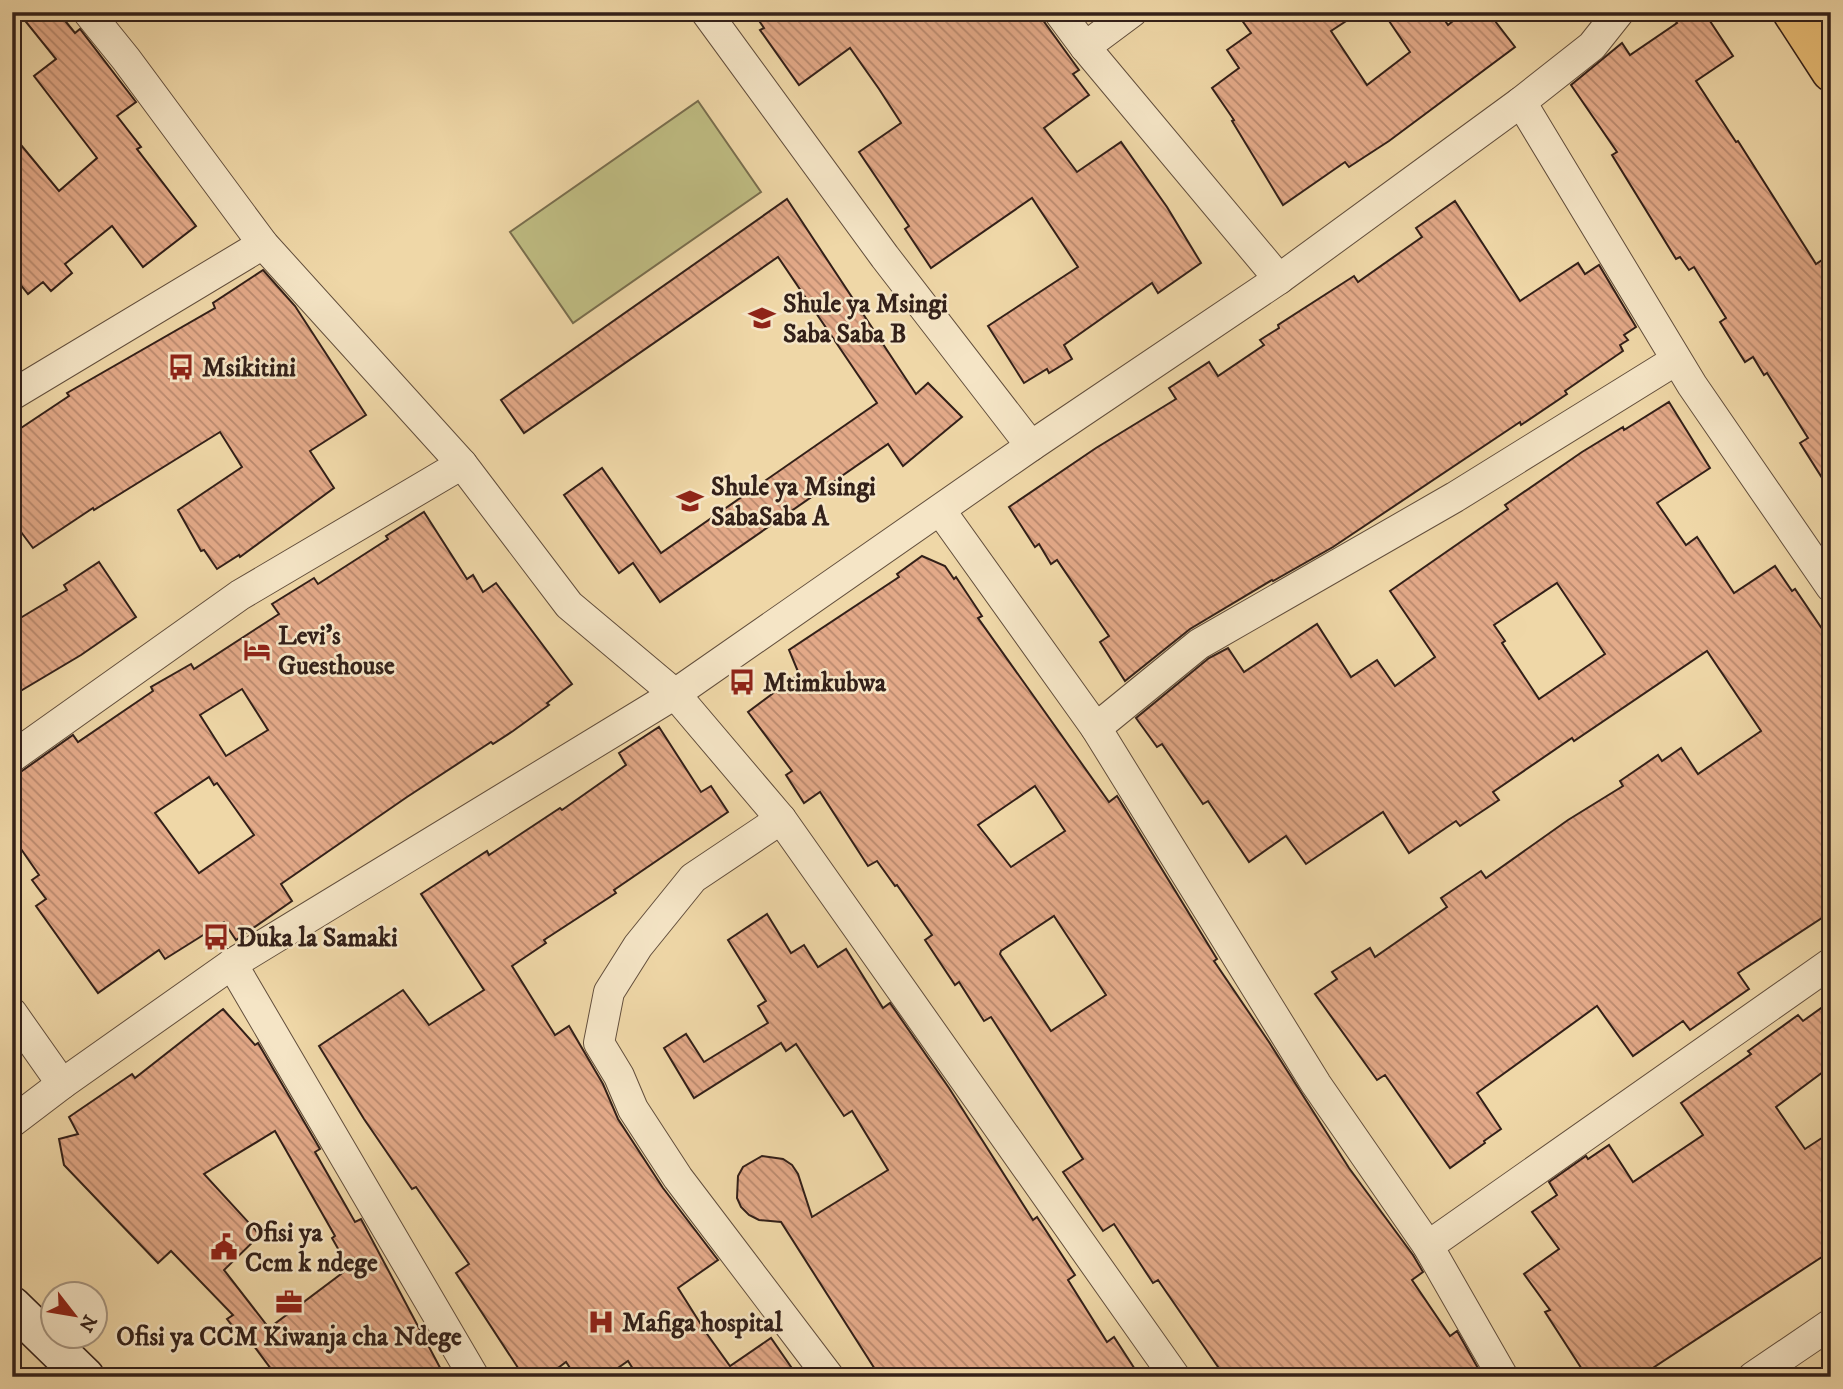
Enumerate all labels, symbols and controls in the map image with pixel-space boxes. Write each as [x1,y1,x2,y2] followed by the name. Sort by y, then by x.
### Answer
[783,288,948,351] place label: Shule ya Msingi Saba Saba B
[747,303,777,333] school or university icon: Shule ya Msingi Saba Saba B
[166,352,196,382] bus stop icon: Msikitini
[202,352,296,385] place label: Msikitini
[711,471,876,534] place label: Shule ya Msingi SabaSaba A
[675,486,705,516] school or university icon: Shule ya Msingi SabaSaba A
[278,620,395,683] place label: Levi's Guesthouse
[242,635,272,665] hotel icon: Levi's Guesthouse
[727,667,757,697] bus stop icon: Mtimkubwa
[763,667,887,700] place label: Mtimkubwa
[201,922,231,952] bus stop icon: Duka la Samaki
[237,922,398,955] place label: Duka la Samaki
[245,1217,378,1280] place label: Ofisi ya Ccm k ndege
[209,1232,239,1262] public building icon: Ofisi ya Ccm k ndege
[38,1280,108,1350] north arrow
[274,1287,304,1317] office icon: Ofisi ya CCM Kiwanja cha Ndege
[586,1307,616,1337] hospital icon: Mafiga hospital
[622,1307,784,1340] place label: Mafiga hospital
[73,1310,101,1336] text: N
[116,1321,462,1354] place label: Ofisi ya CCM Kiwanja cha Ndege

